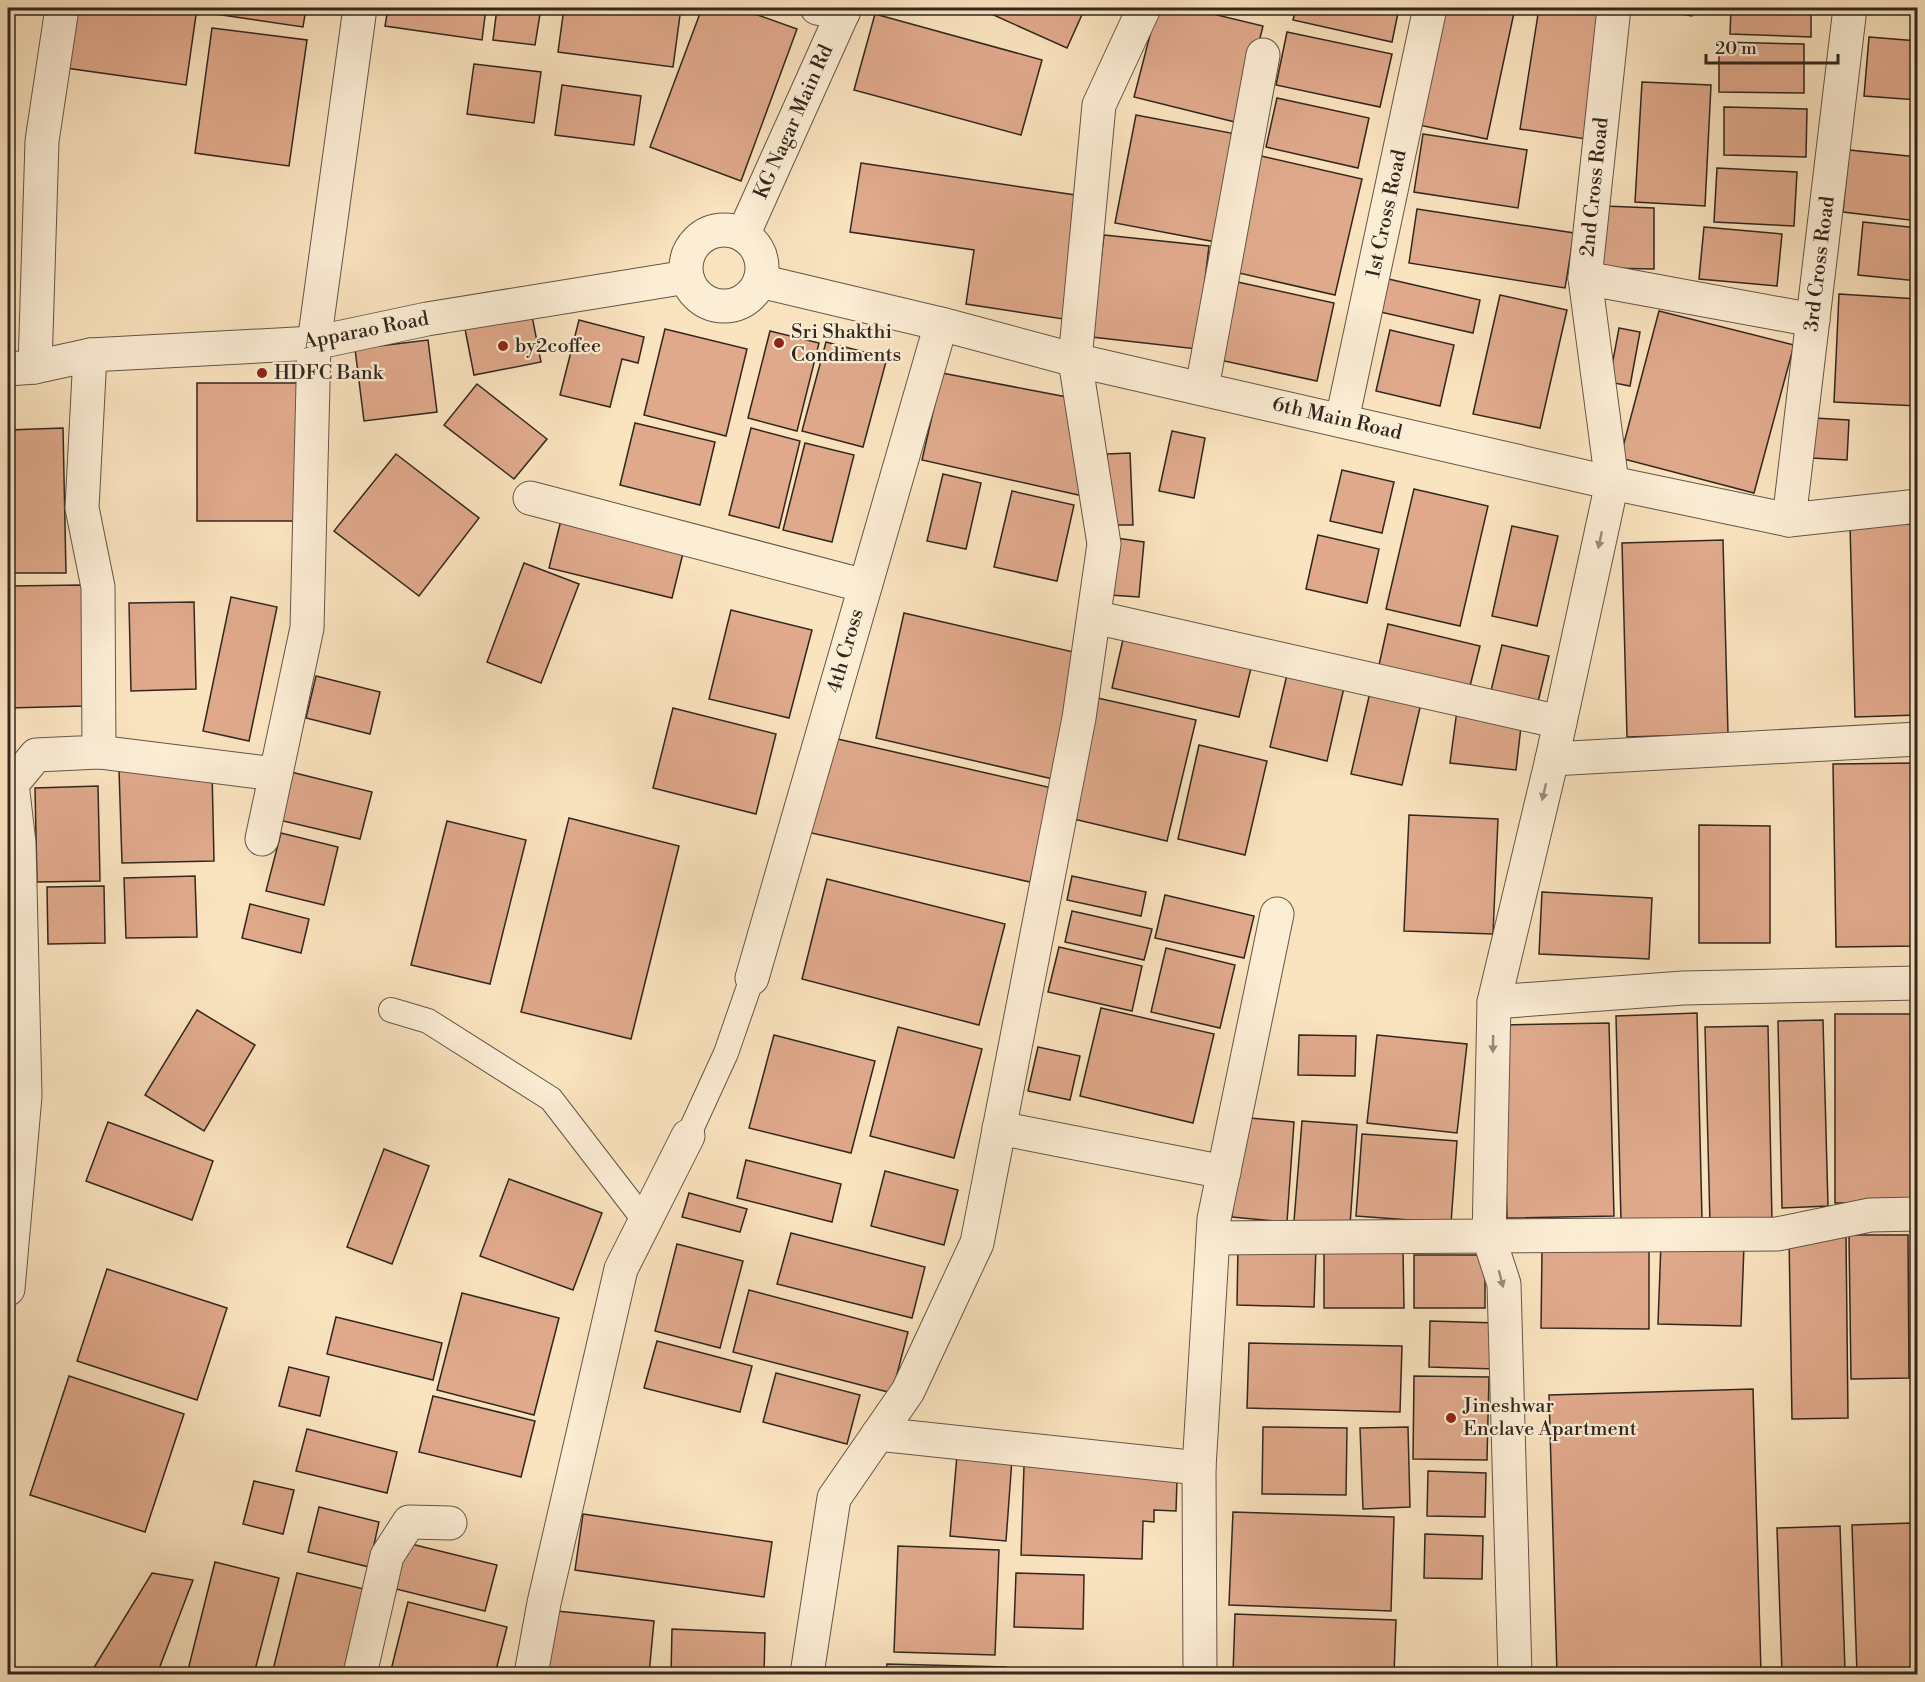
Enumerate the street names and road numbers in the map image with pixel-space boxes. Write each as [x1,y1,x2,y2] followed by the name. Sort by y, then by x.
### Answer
[749,40,840,203] street label: KG Nagar Main Rd
[1575,115,1615,258] street label: 2nd Cross Road
[1361,147,1413,280] street label: 1st Cross Road
[1799,194,1841,333] street label: 3rd Cross Road
[300,306,432,356] street label: Apparao Road
[1270,392,1405,446] street label: 6th Main Road
[822,606,870,696] street label: 4th Cross

